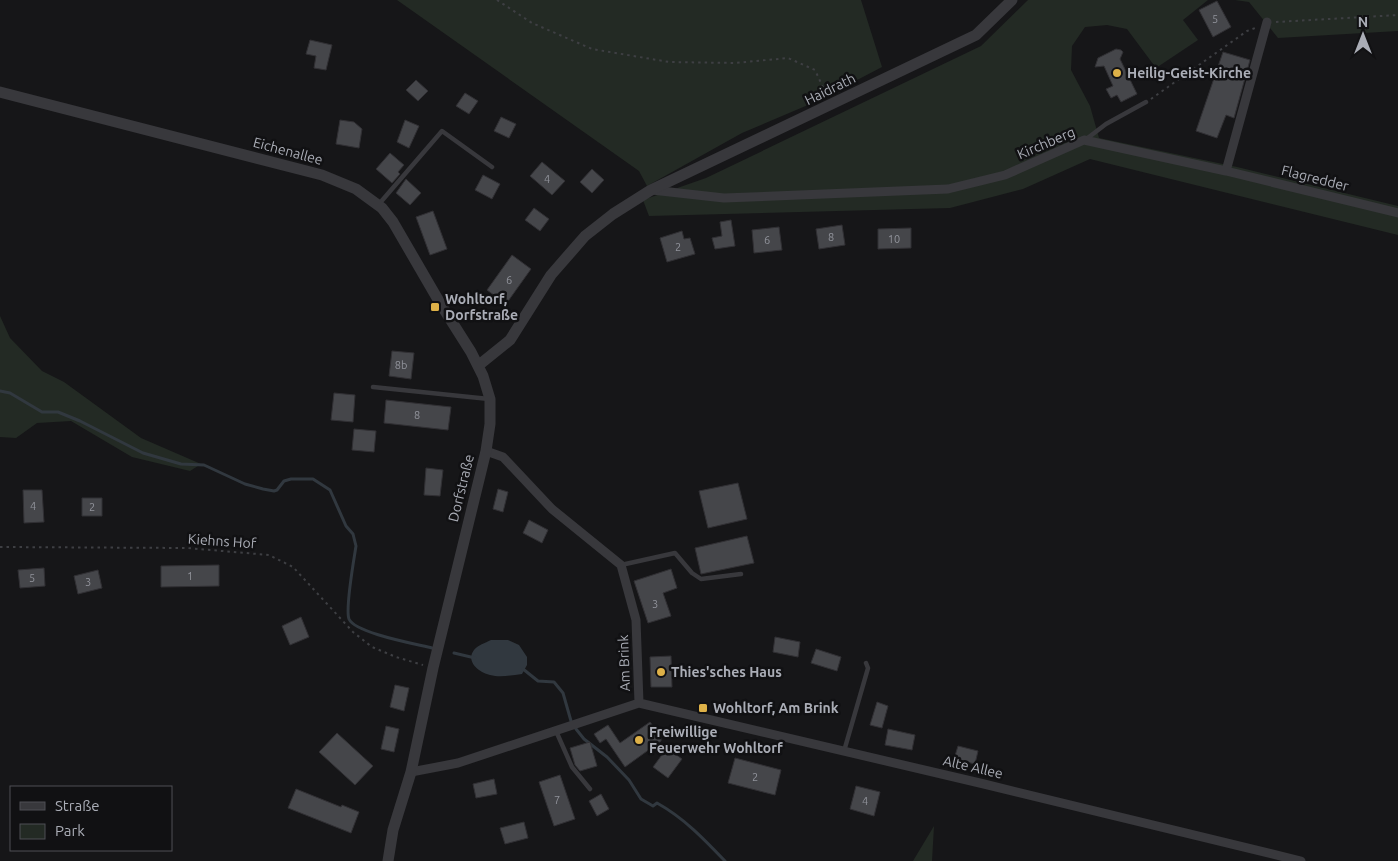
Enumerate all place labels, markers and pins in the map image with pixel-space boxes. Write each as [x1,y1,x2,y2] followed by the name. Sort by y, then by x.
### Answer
[1127,65,1251,81] place label: Heilig-Geist-Kirche
[1111,67,1123,79] marker: Heilig-Geist-Kirche
[445,291,518,323] place label: Wohltorf, Dorfstraße
[429,301,441,313] marker: Wohltorf, Dorfstraße
[671,664,782,680] place label: Thies'sches Haus
[655,666,667,678] marker: Thies'sches Haus
[713,700,839,716] place label: Wohltorf, Am Brink
[697,702,709,714] marker: Wohltorf, Am Brink
[649,724,783,756] place label: Freiwillige Feuerwehr Wohltorf
[633,734,645,746] marker: Freiwillige Feuerwehr Wohltorf

